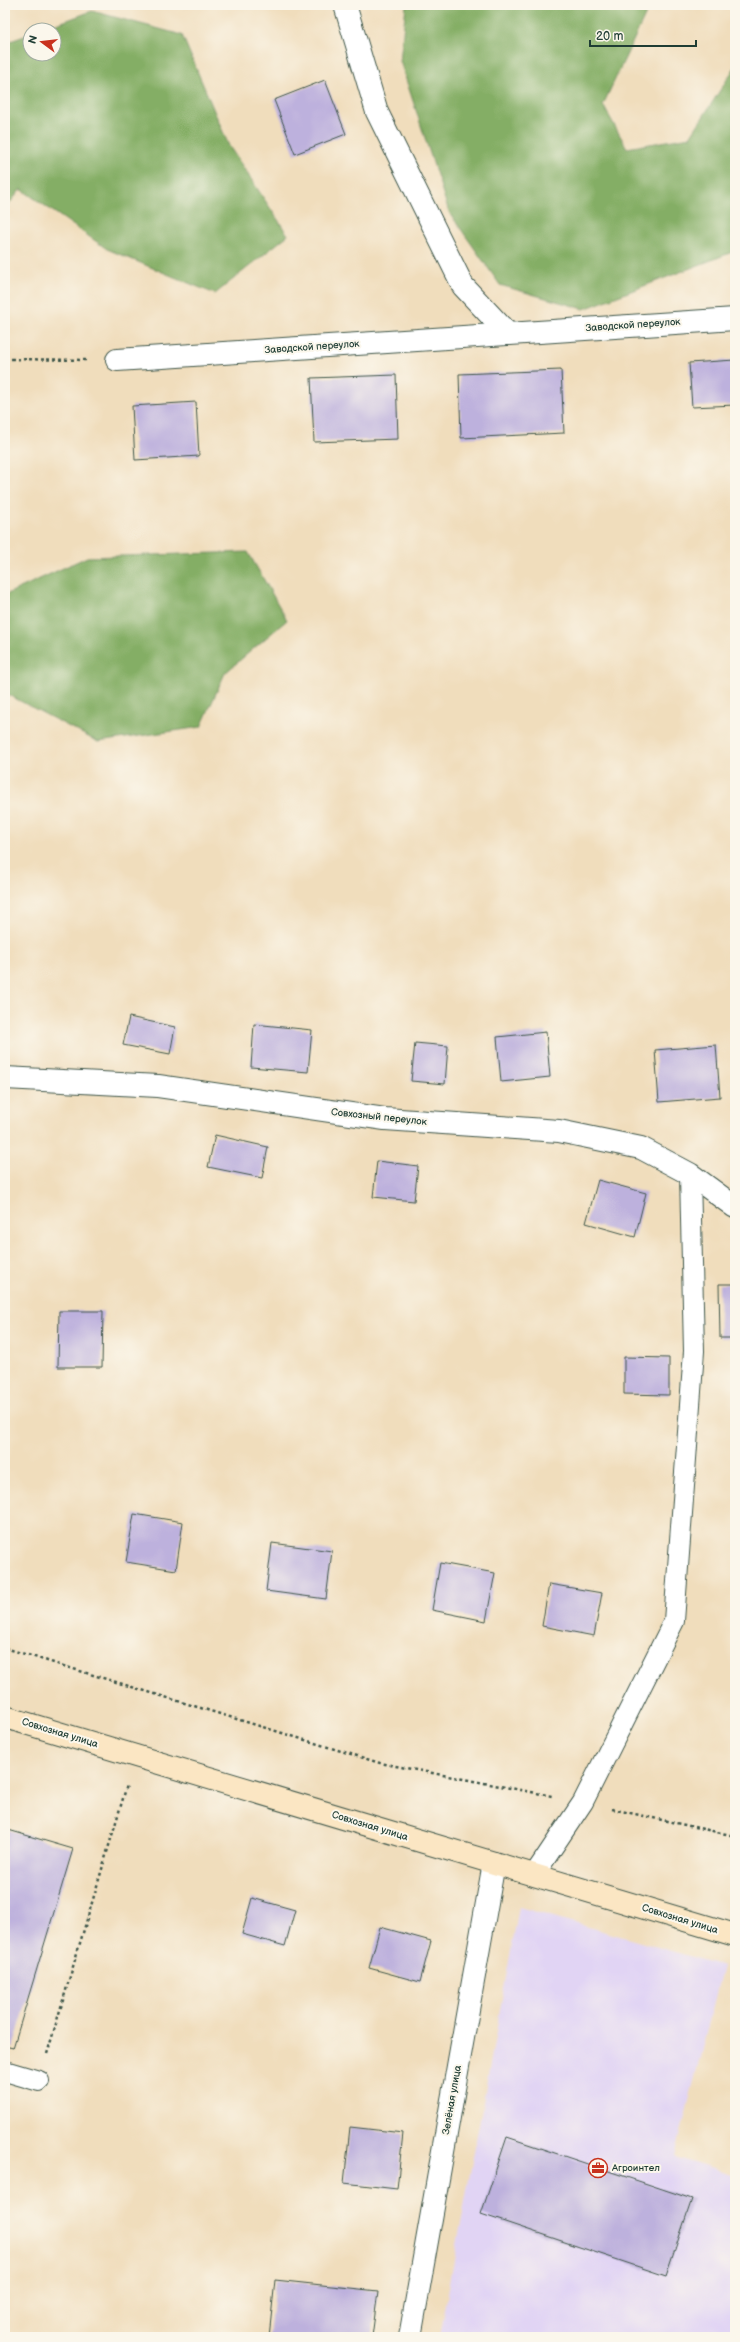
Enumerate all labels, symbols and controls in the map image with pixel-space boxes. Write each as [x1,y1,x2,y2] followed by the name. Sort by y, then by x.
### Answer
[22,22,62,62] north arrow
[590,22,696,48] scale bar
[596,29,623,44] text: 20 m
[25,34,40,45] text: N
[585,316,682,334] street label: Заводской переулок
[264,338,361,356] street label: Заводской переулок
[331,1106,428,1128] street label: Совхозный переулок
[20,1716,100,1750] street label: Совхозная улица
[330,1809,410,1843] street label: Совхозная улица
[640,1902,720,1936] street label: Совхозная улица
[440,2064,464,2136] street label: Зелёная улица
[587,2157,609,2179] office icon: Агроинтел
[611,2162,660,2174] place label: Агроинтел

